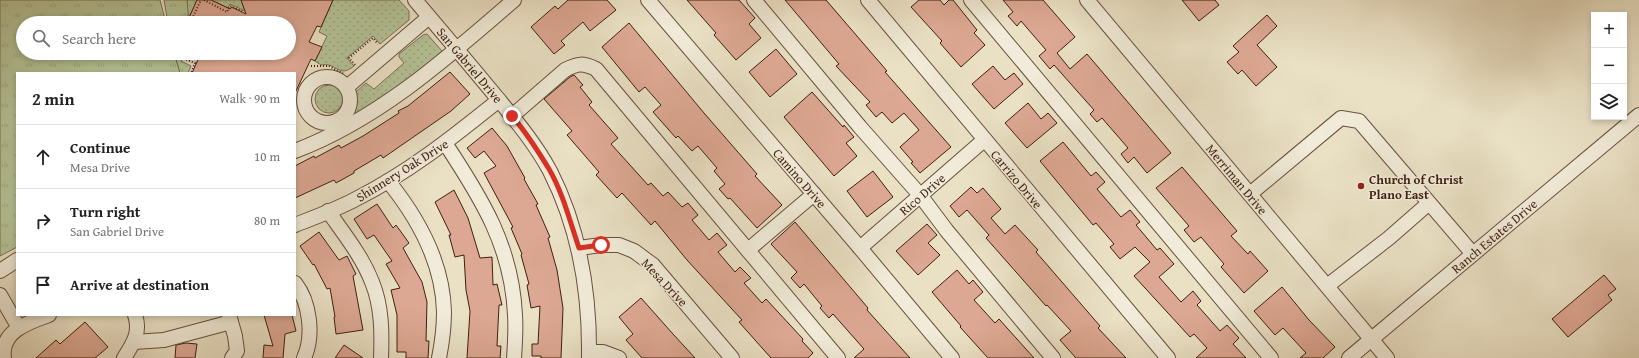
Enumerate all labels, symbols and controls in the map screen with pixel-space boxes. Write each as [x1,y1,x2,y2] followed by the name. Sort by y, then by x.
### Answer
[1591,12,1627,120] map controls
[1591,12,1627,48] button: +
[16,16,296,60] search box
[432,23,507,107] street label: San Gabriel Drive
[30,27,52,49] icon: search
[62,28,136,49] text: Search here
[1591,48,1627,84] button: −
[1591,84,1627,120] button: layers
[32,86,74,111] text: 2 min
[219,89,280,108] text: Walk · 90 m
[503,107,521,125] route end
[353,134,452,206] street label: Shinnery Oak Drive
[70,137,131,158] text: Continue
[1201,140,1272,219] street label: Merriman Drive
[768,144,831,212] street label: Camino Drive
[32,146,54,168] icon: ahead
[986,146,1047,213] street label: Carrizo Drive
[254,147,280,166] text: 10 m
[70,158,130,177] text: Mesa Drive
[895,169,950,220] street label: Rico Drive
[1369,170,1464,204] place label: Church of Christ Plano East
[1356,181,1366,191] marker: Church of Christ Plano East
[1447,195,1541,278] street label: Ranch Estates Drive
[70,201,141,222] text: Turn right
[32,210,54,232] icon: right
[254,211,280,230] text: 80 m
[70,222,164,241] text: San Gabriel Drive
[592,236,610,254] route start
[637,254,692,311] street label: Mesa Drive
[32,274,54,296] icon: arrive
[70,274,209,295] text: Arrive at destination

